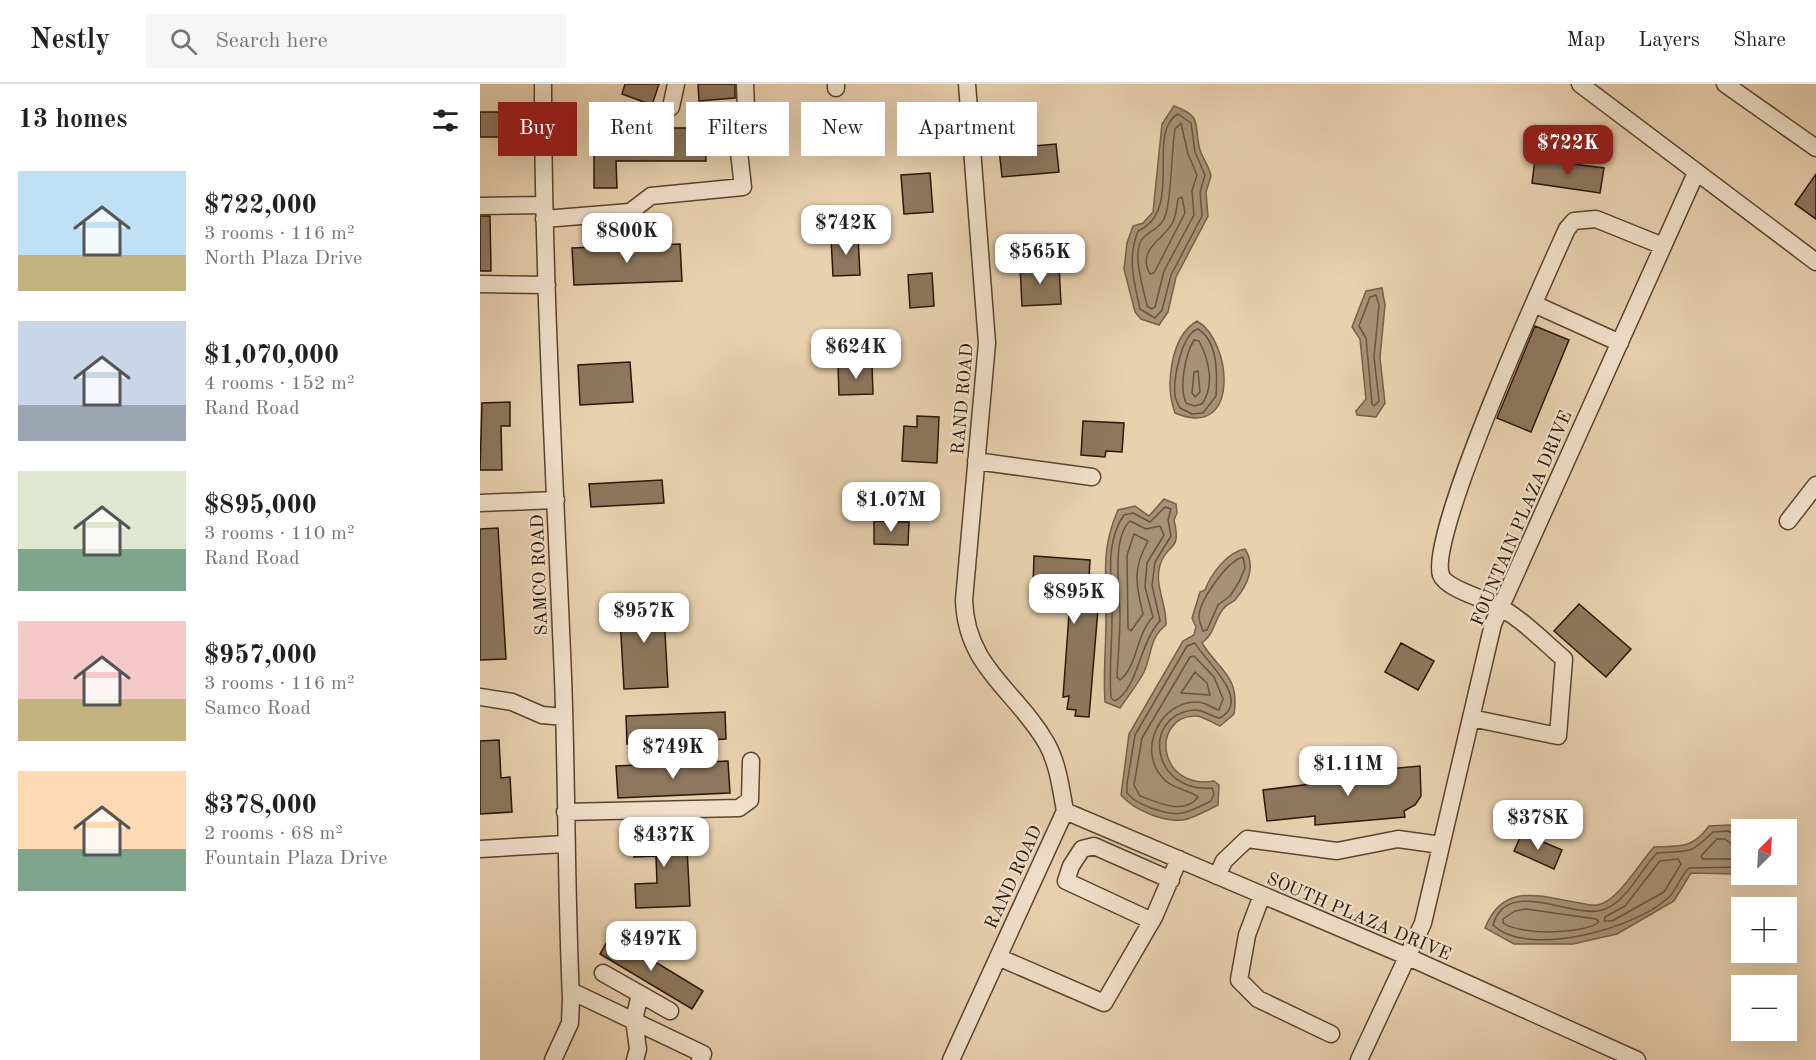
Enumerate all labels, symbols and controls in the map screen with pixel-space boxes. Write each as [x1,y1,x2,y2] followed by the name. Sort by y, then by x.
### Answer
[146,14,566,68] search box
[167,25,200,58] icon: search
[30,27,110,55] text: Nestly
[215,30,328,52] text: Search here
[1566,30,1605,51] text: Map
[1638,30,1700,51] text: Layers
[1733,30,1786,51] text: Share
[498,102,577,156] chip: Buy
[589,102,674,156] chip: Rent
[686,102,789,156] chip: Filters
[801,102,885,156] chip: New
[897,102,1037,156] chip: Apartment
[429,104,462,137] icon: filters
[18,107,127,133] text: 13 homes
[1526,125,1610,176] pin: $722K
[1537,134,1599,154] text: $722K
[204,193,317,219] text: $722,000
[66,195,138,267] icon: home
[804,205,888,256] pin: $742K
[585,213,669,264] pin: $800K
[815,214,877,234] text: $742K
[596,222,658,242] text: $800K
[204,224,354,244] text: 3 rooms · 116 m²
[998,234,1082,285] pin: $565K
[1009,243,1071,263] text: $565K
[204,249,362,269] text: North Plaza Drive
[814,329,898,380] pin: $624K
[825,338,887,358] text: $624K
[204,343,339,369] text: $1,070,000
[949,343,977,456] street label: RAND ROAD
[66,345,138,417] icon: home
[204,374,354,394] text: 4 rooms · 152 m²
[204,399,300,419] text: Rand Road
[1468,408,1576,629] street label: FOUNTAIN PLAZA DRIVE
[842,482,940,533] pin: $1.07M
[856,491,926,511] text: $1.07M
[204,493,317,519] text: $895,000
[66,495,138,567] icon: home
[529,514,551,636] street label: SAMCO ROAD
[204,524,354,544] text: 3 rooms · 110 m²
[204,549,300,569] text: Rand Road
[1032,574,1116,625] pin: $895K
[1043,583,1105,603] text: $895K
[602,593,686,644] pin: $957K
[613,602,675,622] text: $957K
[204,643,317,669] text: $957,000
[66,645,138,717] icon: home
[204,674,354,694] text: 3 rooms · 116 m²
[204,699,311,719] text: Samco Road
[631,729,715,780] pin: $749K
[642,738,704,758] text: $749K
[1299,746,1397,797] pin: $1.11M
[1313,755,1383,775] text: $1.11M
[204,793,317,819] text: $378,000
[66,795,138,867] icon: home
[1496,800,1580,851] pin: $378K
[1507,809,1569,829] text: $378K
[622,817,706,868] pin: $437K
[1731,819,1797,885] north arrow
[1731,819,1797,1041] map controls
[982,823,1046,932] street label: RAND ROAD
[204,824,343,844] text: 2 rooms · 68 m²
[633,826,695,846] text: $437K
[204,849,387,869] text: Fountain Plaza Drive
[1264,870,1453,964] street label: SOUTH PLAZA DRIVE
[1731,897,1797,963] button: +
[609,921,693,972] pin: $497K
[620,930,682,950] text: $497K
[1731,975,1797,1041] button: −

